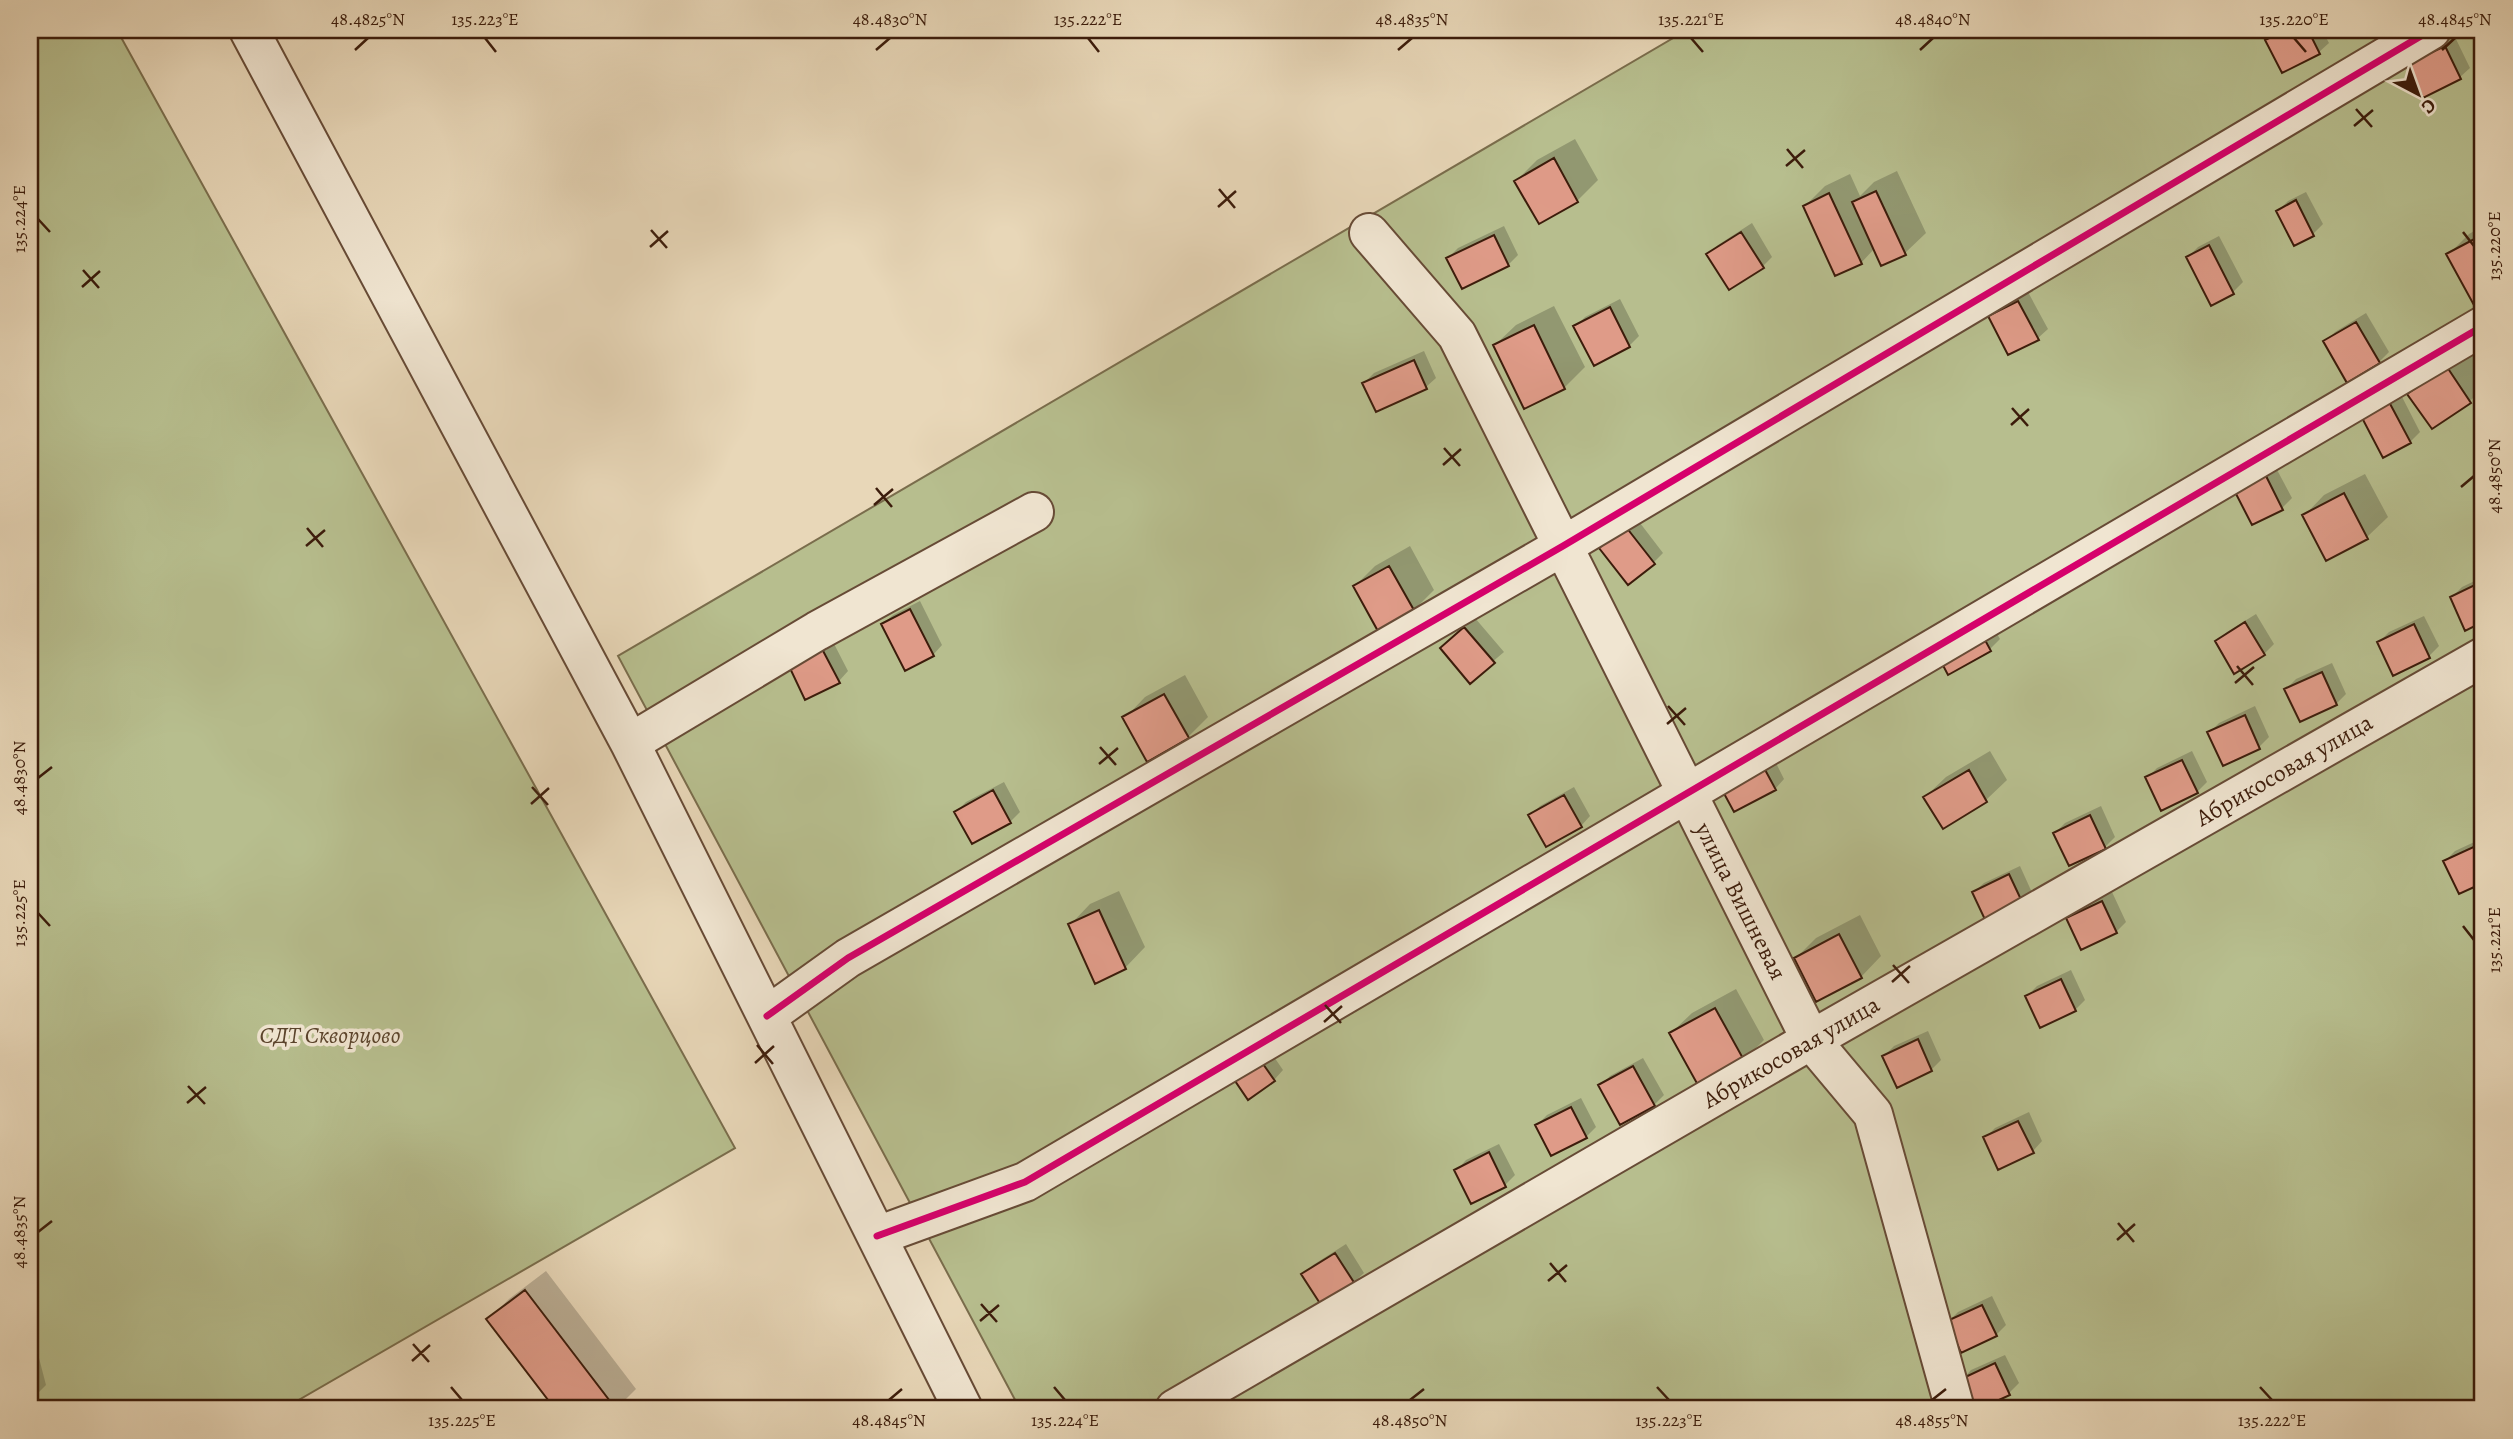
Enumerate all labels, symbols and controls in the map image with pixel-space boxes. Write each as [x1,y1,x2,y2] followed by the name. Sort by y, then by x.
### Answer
[331,7,405,31] text: 48.4825°N
[451,7,519,31] text: 135.223°E
[853,7,927,31] text: 48.4830°N
[1054,7,1122,31] text: 135.222°E
[1376,7,1448,31] text: 48.4835°N
[1658,7,1724,31] text: 135.221°E
[1895,7,1971,31] text: 48.4840°N
[2259,7,2329,31] text: 135.220°E
[2418,7,2492,31] text: 48.4845°N
[2384,60,2454,130] north arrow
[2416,92,2441,120] text: С
[7,185,31,253] text: 135.224°E
[2482,211,2506,281] text: 135.220°E
[2482,438,2506,513] text: 48.4850°N
[2189,706,2378,834] street label: Абрикосовая улица
[7,741,31,815] text: 48.4830°N
[1687,816,1794,985] street label: улица Вишневая
[7,879,31,947] text: 135.225°E
[2482,907,2506,973] text: 135.221°E
[1696,988,1885,1116] street label: Абрикосовая улица
[260,1019,400,1051] park label: СДТ Скворцово
[7,1196,31,1268] text: 48.4835°N
[428,1408,496,1432] text: 135.225°E
[852,1408,926,1432] text: 48.4845°N
[1031,1408,1099,1432] text: 135.224°E
[1373,1408,1448,1432] text: 48.4850°N
[1635,1408,1703,1432] text: 135.223°E
[1895,1408,1969,1432] text: 48.4855°N
[2238,1408,2306,1432] text: 135.222°E

